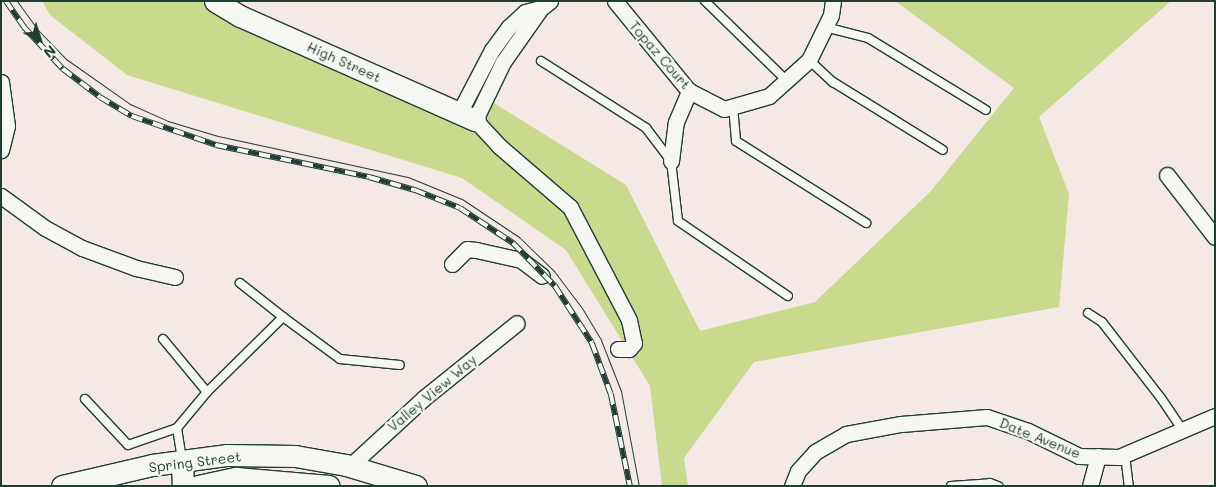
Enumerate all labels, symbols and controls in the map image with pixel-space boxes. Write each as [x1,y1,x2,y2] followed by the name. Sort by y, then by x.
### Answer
[15,15,65,65] north arrow
[626,17,694,93] street label: Topaz Court
[304,38,384,86] street label: High Street
[40,41,60,63] text: N
[384,351,480,435] street label: Valley View Way
[997,414,1083,462] street label: Date Avenue
[148,448,242,476] street label: Spring Street

